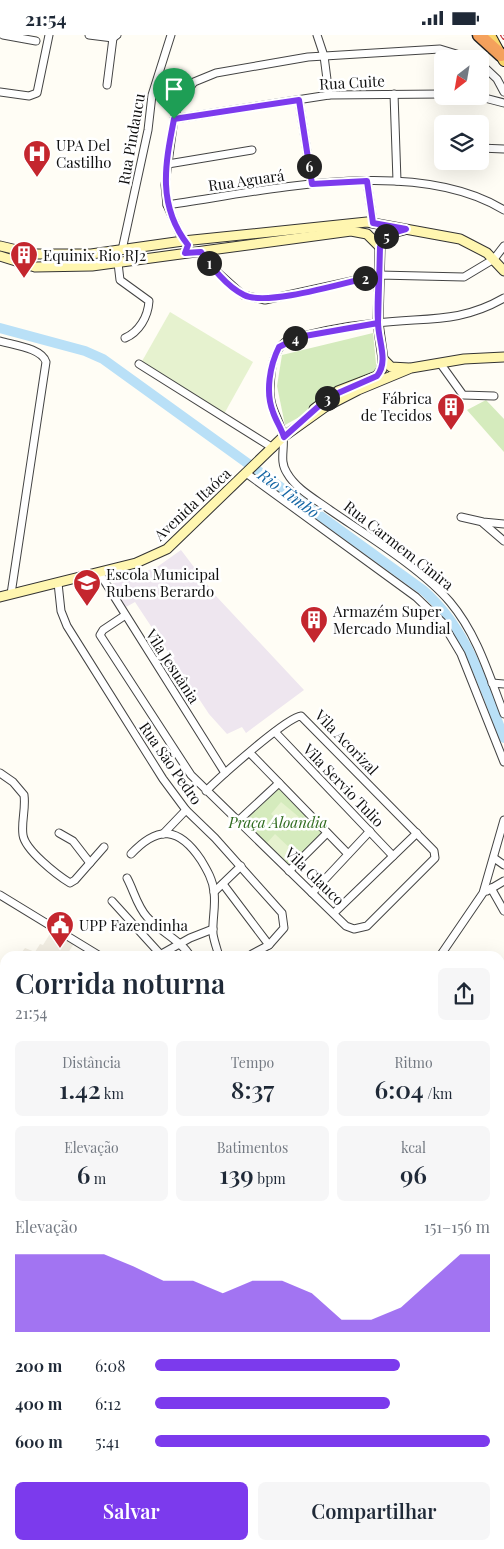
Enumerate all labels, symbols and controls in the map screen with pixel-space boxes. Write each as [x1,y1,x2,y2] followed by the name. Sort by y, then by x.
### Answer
[25,5,66,31] text: 21:54
[434,50,489,105] north arrow
[434,50,489,170] map controls
[153,68,195,119] pin
[319,70,385,94] street label: Rua Cuite
[160,75,188,103] icon: arrive
[113,91,149,186] street label: Rua Pindaucu
[434,115,489,170] button: layers
[56,135,112,172] place label: UPA Del Castilho
[22,139,52,178] hospital icon: UPA Del Castilho
[296,153,322,179] pin: 6
[306,157,313,176] text: 6
[207,165,286,195] street label: Rua Aguará
[374,223,398,249] pin: 5
[383,227,390,246] text: 5
[9,240,39,279] building icon: Equinix Rio RJ2
[43,245,146,265] place label: Equinix Rio RJ2
[196,251,222,275] pin: 1
[207,254,212,273] text: 1
[352,265,378,291] pin: 2
[362,269,369,288] text: 2
[282,325,308,351] pin: 4
[292,329,299,348] text: 4
[314,385,340,411] pin: 3
[361,388,433,425] place label: Fábrica de Tecidos
[324,389,331,408] text: 3
[436,392,466,431] building icon: Fábrica de Tecidos
[149,463,235,545] street label: Avenida Itaóca
[253,463,325,523] water label: Rio Timbó
[340,496,458,594] street label: Rua Carmem Cinira
[106,564,220,601] place label: Escola Municipal Rubens Berardo
[72,568,102,607] school or university icon: Escola Municipal Rubens Berardo
[332,601,451,638] place label: Armazém Super Mercado Mundial
[299,605,329,644] building icon: Armazém Super Mercado Mundial
[141,624,205,707] street label: Vila Jesuânia
[310,704,383,779] street label: Vila Acorizal
[135,718,207,808] street label: Rua São Pedro
[298,738,389,831] street label: Vila Servio Tulio
[228,812,328,832] park label: Praça Aloandia
[280,842,349,909] street label: Vila Glauco
[45,910,75,949] public building icon: UPP Fazendinha
[79,915,189,935] place label: UPP Fazendinha
[15,964,225,1001] text: Corrida noturna
[438,968,490,1020] button: share
[15,1002,47,1023] text: 21:54
[62,1053,121,1072] text: Distância
[231,1053,274,1072] text: Tempo
[394,1053,433,1072] text: Ritmo
[59,1072,101,1105] text: 1.42
[231,1072,274,1105] text: 8:37
[374,1072,424,1105] text: 6:04
[101,1084,124,1103] text: km
[424,1084,453,1103] text: /km
[64,1138,119,1157] text: Elevação
[217,1138,288,1157] text: Batimentos
[401,1138,426,1157] text: kcal
[77,1157,90,1190] text: 6
[219,1157,254,1190] text: 139
[400,1157,427,1190] text: 96
[90,1169,106,1188] text: m
[254,1169,286,1188] text: bpm
[15,1216,77,1237] text: Elevação
[424,1216,490,1237] text: 151–156 m
[15,1355,62,1376] text: 200 m
[95,1355,125,1376] text: 6:08
[15,1393,62,1414] text: 400 m
[95,1393,121,1414] text: 6:12
[15,1431,63,1452] text: 600 m
[95,1431,120,1452] text: 5:41
[15,1482,248,1540] button: Salvar
[258,1482,490,1540] button: Compartilhar

